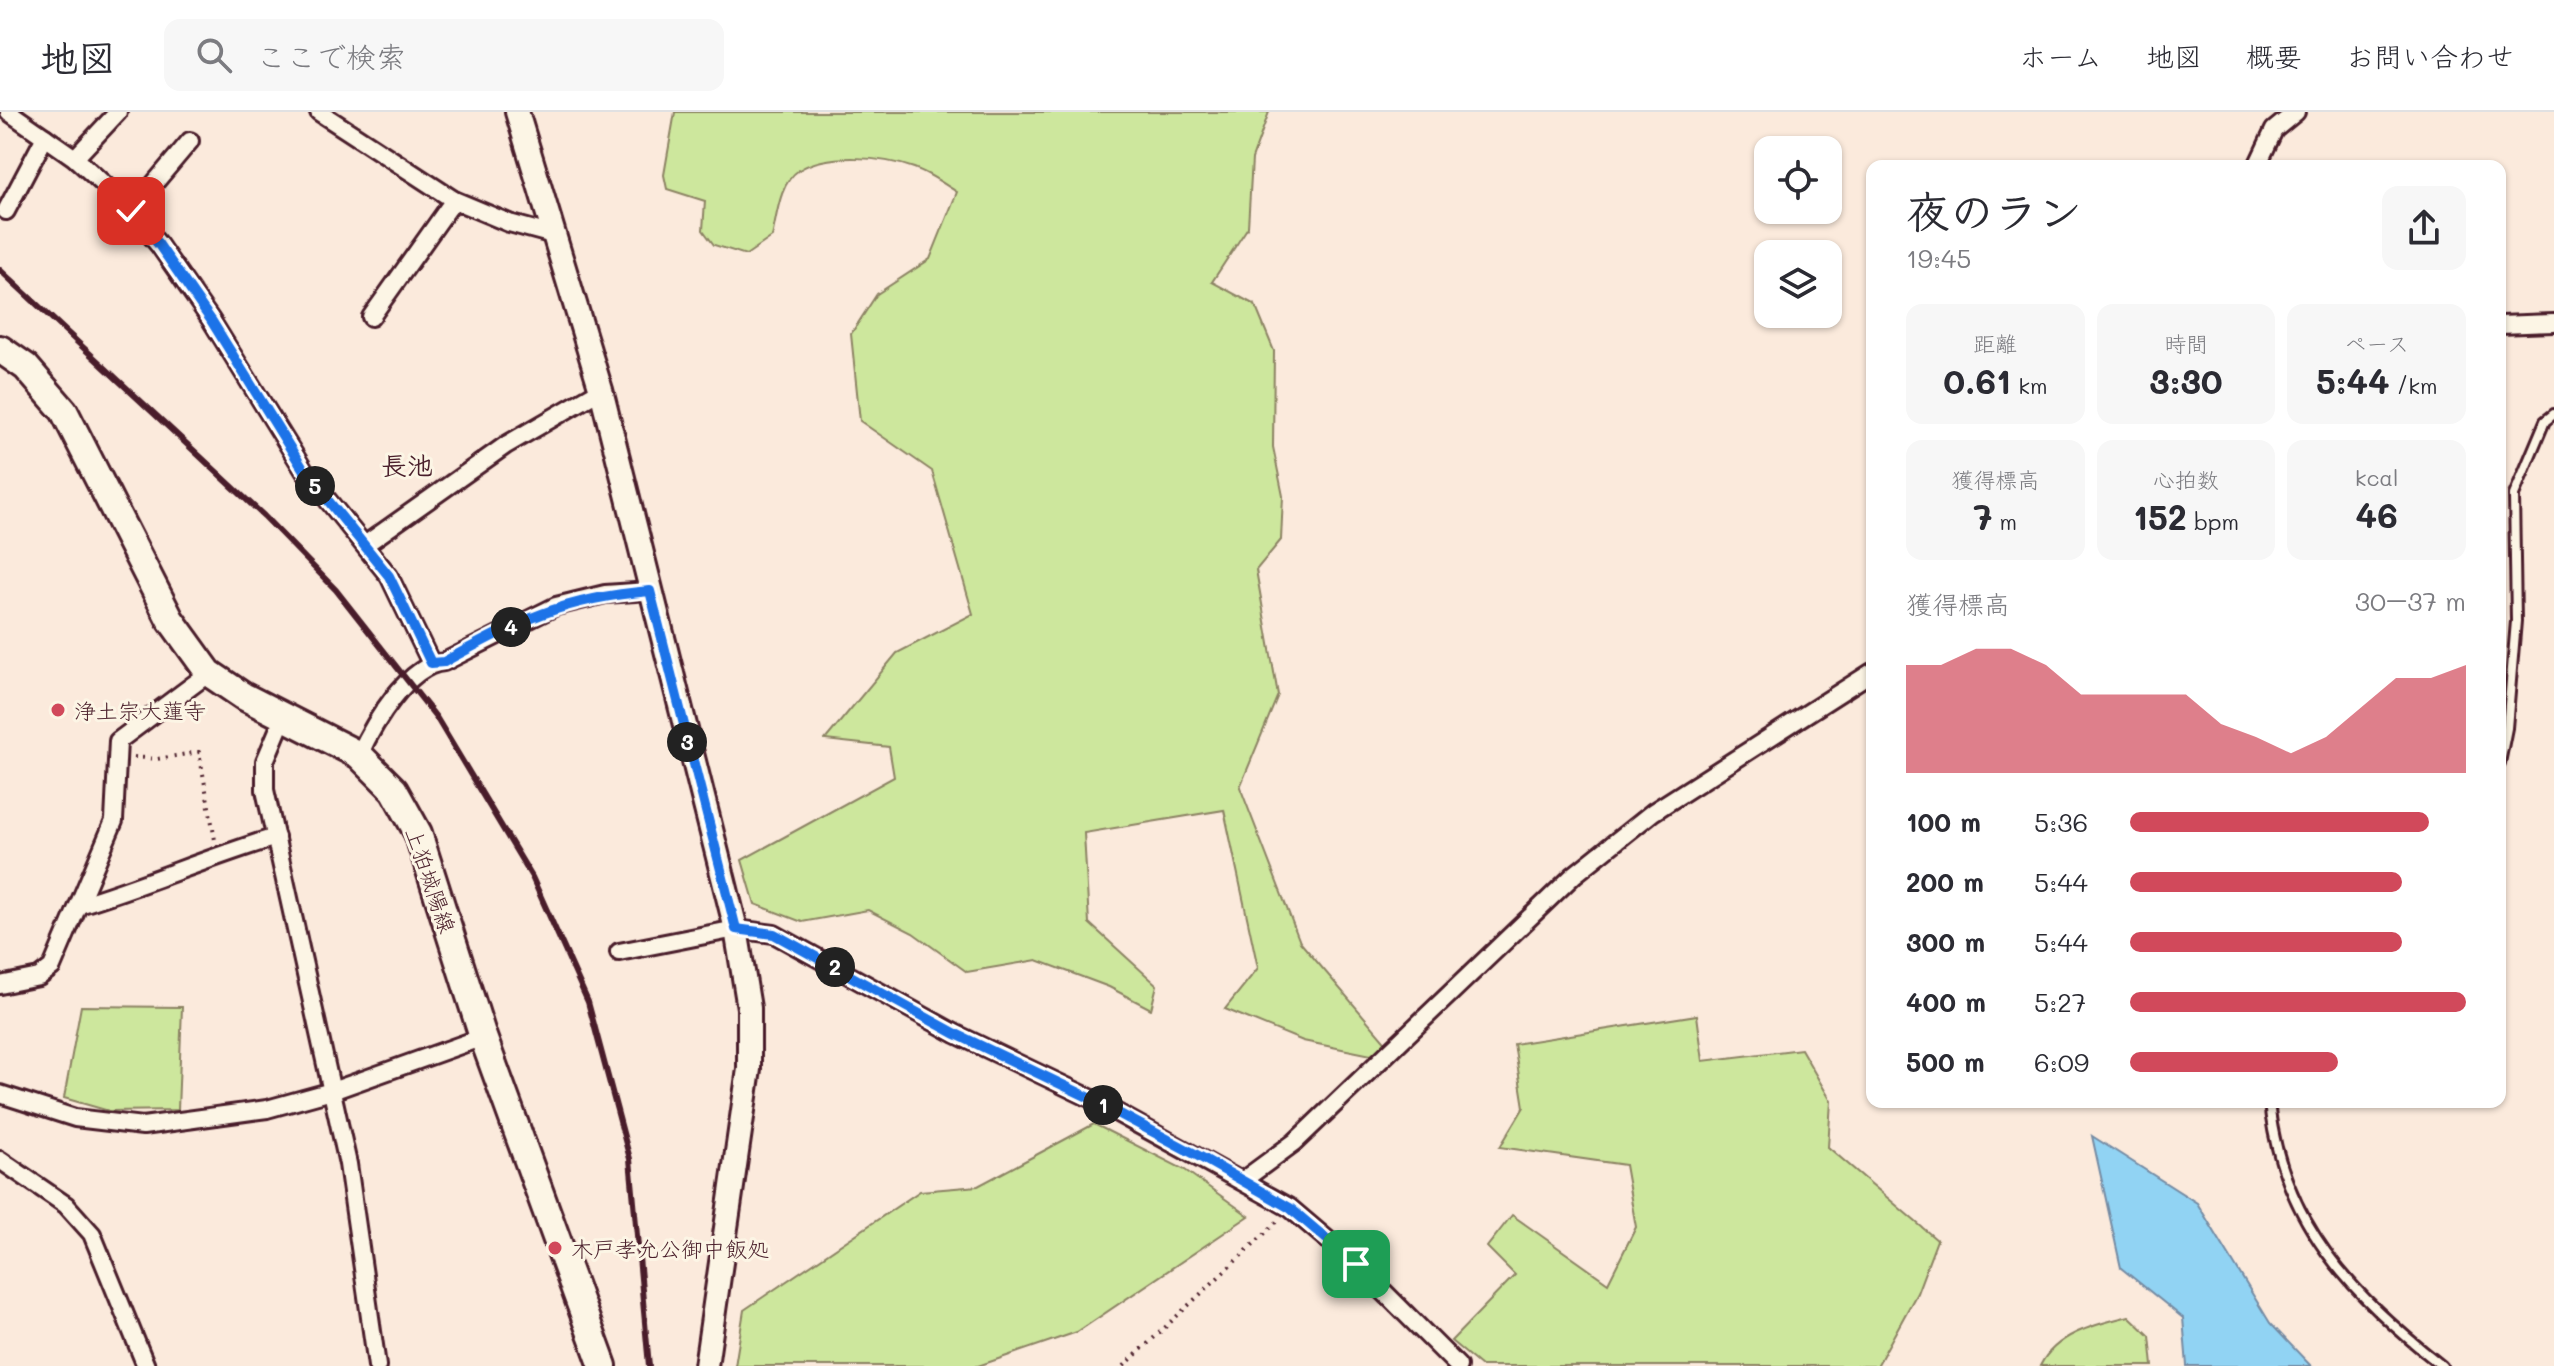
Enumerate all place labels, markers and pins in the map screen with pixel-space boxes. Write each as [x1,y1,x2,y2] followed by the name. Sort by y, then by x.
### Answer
[97,177,165,245] pin
[295,466,335,506] pin: 5
[491,607,531,647] pin: 4
[74,696,206,725] place label: 浄土宗大蓮寺
[49,701,67,719] marker: 浄土宗大蓮寺
[667,722,707,762] pin: 3
[815,947,855,987] pin: 2
[1083,1085,1123,1125] pin: 1
[1322,1230,1390,1298] pin
[571,1234,769,1263] place label: 木戸孝允公御中飯処
[546,1239,564,1257] marker: 木戸孝允公御中飯処

